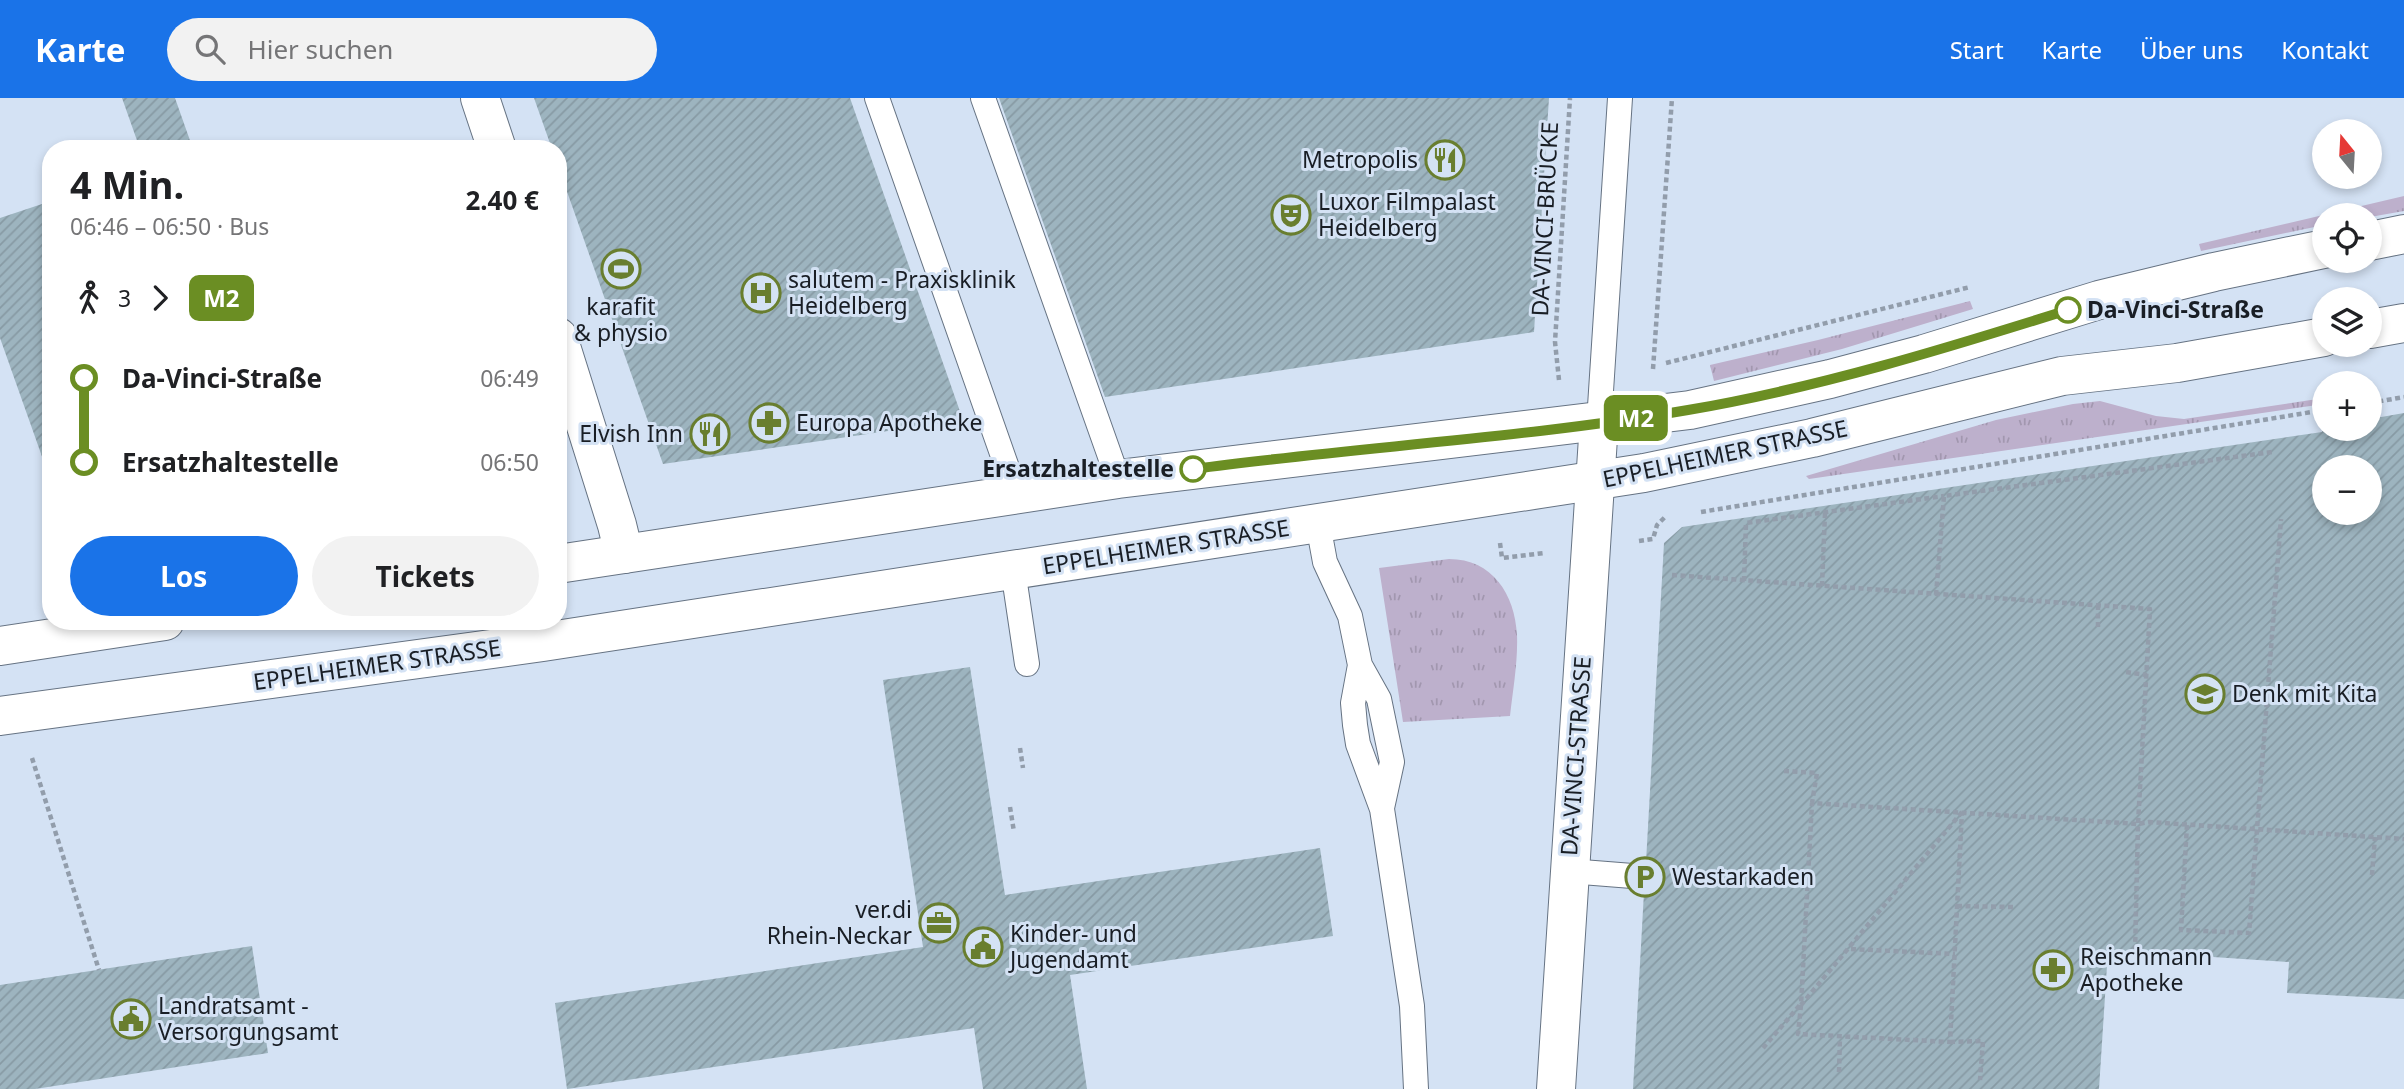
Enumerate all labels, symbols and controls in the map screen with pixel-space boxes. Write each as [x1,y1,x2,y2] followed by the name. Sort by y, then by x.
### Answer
[167,18,657,81] search box
[35,27,125,72] text: Karte
[191,30,229,68] icon: search
[247,31,393,67] text: Hier suchen
[1950,33,2004,66] text: Start
[2042,33,2102,66] text: Karte
[2140,33,2243,66] text: Über uns
[2281,33,2369,66] text: Kontakt
[2312,119,2382,189] north arrow
[2312,119,2382,525] map controls
[1523,121,1565,317] street label: DA-VINCI-BRÜCKE
[1424,139,1466,181] restaurant icon: Metropolis
[1302,143,1418,175] place label: Metropolis
[70,158,184,210] text: 4 Min.
[465,182,539,218] text: 2.40 €
[1318,185,1496,243] place label: Luxor Filmpalast Heidelberg
[1270,194,1312,236] theatre icon: Luxor Filmpalast Heidelberg
[2312,203,2382,273] button: locate
[70,210,269,242] text: 06:46 – 06:50 · Bus
[600,248,642,290] sports icon: karafit & physio
[788,263,1016,321] place label: salutem - Praxisklinik Heidelberg
[740,272,782,314] hospital icon: salutem - Praxisklinik Heidelberg
[70,279,108,317] icon: walk
[141,279,179,317] icon: forward
[203,281,240,314] text: M2
[118,282,131,314] text: 3
[2312,287,2382,357] button: layers
[574,290,668,348] place label: karafit & physio
[2087,293,2264,325] place label: Da-Vinci-Straße
[2055,297,2081,323] marker: Da-Vinci-Straße
[122,360,322,396] text: Da-Vinci-Straße
[480,362,539,394] text: 06:49
[2312,371,2382,441] button: +
[1604,395,1668,441] line badge: M2
[1618,401,1654,434] text: M2
[748,402,790,444] pharmacy icon: Europa Apotheke
[796,406,982,438] place label: Europa Apotheke
[1599,411,1850,495] street label: EPPELHEIMER STRASSE
[689,413,731,455] restaurant icon: Elvish Inn
[579,417,683,449] place label: Elvish Inn
[122,444,339,480] text: Ersatzhaltestelle
[480,446,539,478] text: 06:50
[982,452,1174,484] place label: Ersatzhaltestelle
[2312,455,2382,525] button: −
[1180,456,1206,482] marker: Ersatzhaltestelle
[1040,511,1292,581] street label: EPPELHEIMER STRASSE
[70,536,298,616] button: Los
[312,536,539,616] button: Tickets
[251,631,503,697] street label: EPPELHEIMER STRASSE
[1552,655,1598,857] street label: DA-VINCI-STRASSE
[2184,673,2226,715] school or university icon: Denk mit Kita
[2232,677,2377,709] place label: Denk mit Kita
[1624,856,1666,898] parking icon: Westarkaden
[1672,860,1814,892] place label: Westarkaden
[767,893,912,951] place label: ver.di Rhein-Neckar
[918,902,960,944] office icon: ver.di Rhein-Neckar
[1008,917,1137,975] place label: Kinder- und Jugendamt
[962,926,1004,968] public building icon: Kinder- und Jugendamt
[2080,940,2212,998] place label: Reischmann Apotheke
[2032,949,2074,991] pharmacy icon: Reischmann Apotheke
[158,989,338,1047] place label: Landratsamt - Versorgungsamt
[110,998,152,1040] public building icon: Landratsamt - Versorgungsamt

